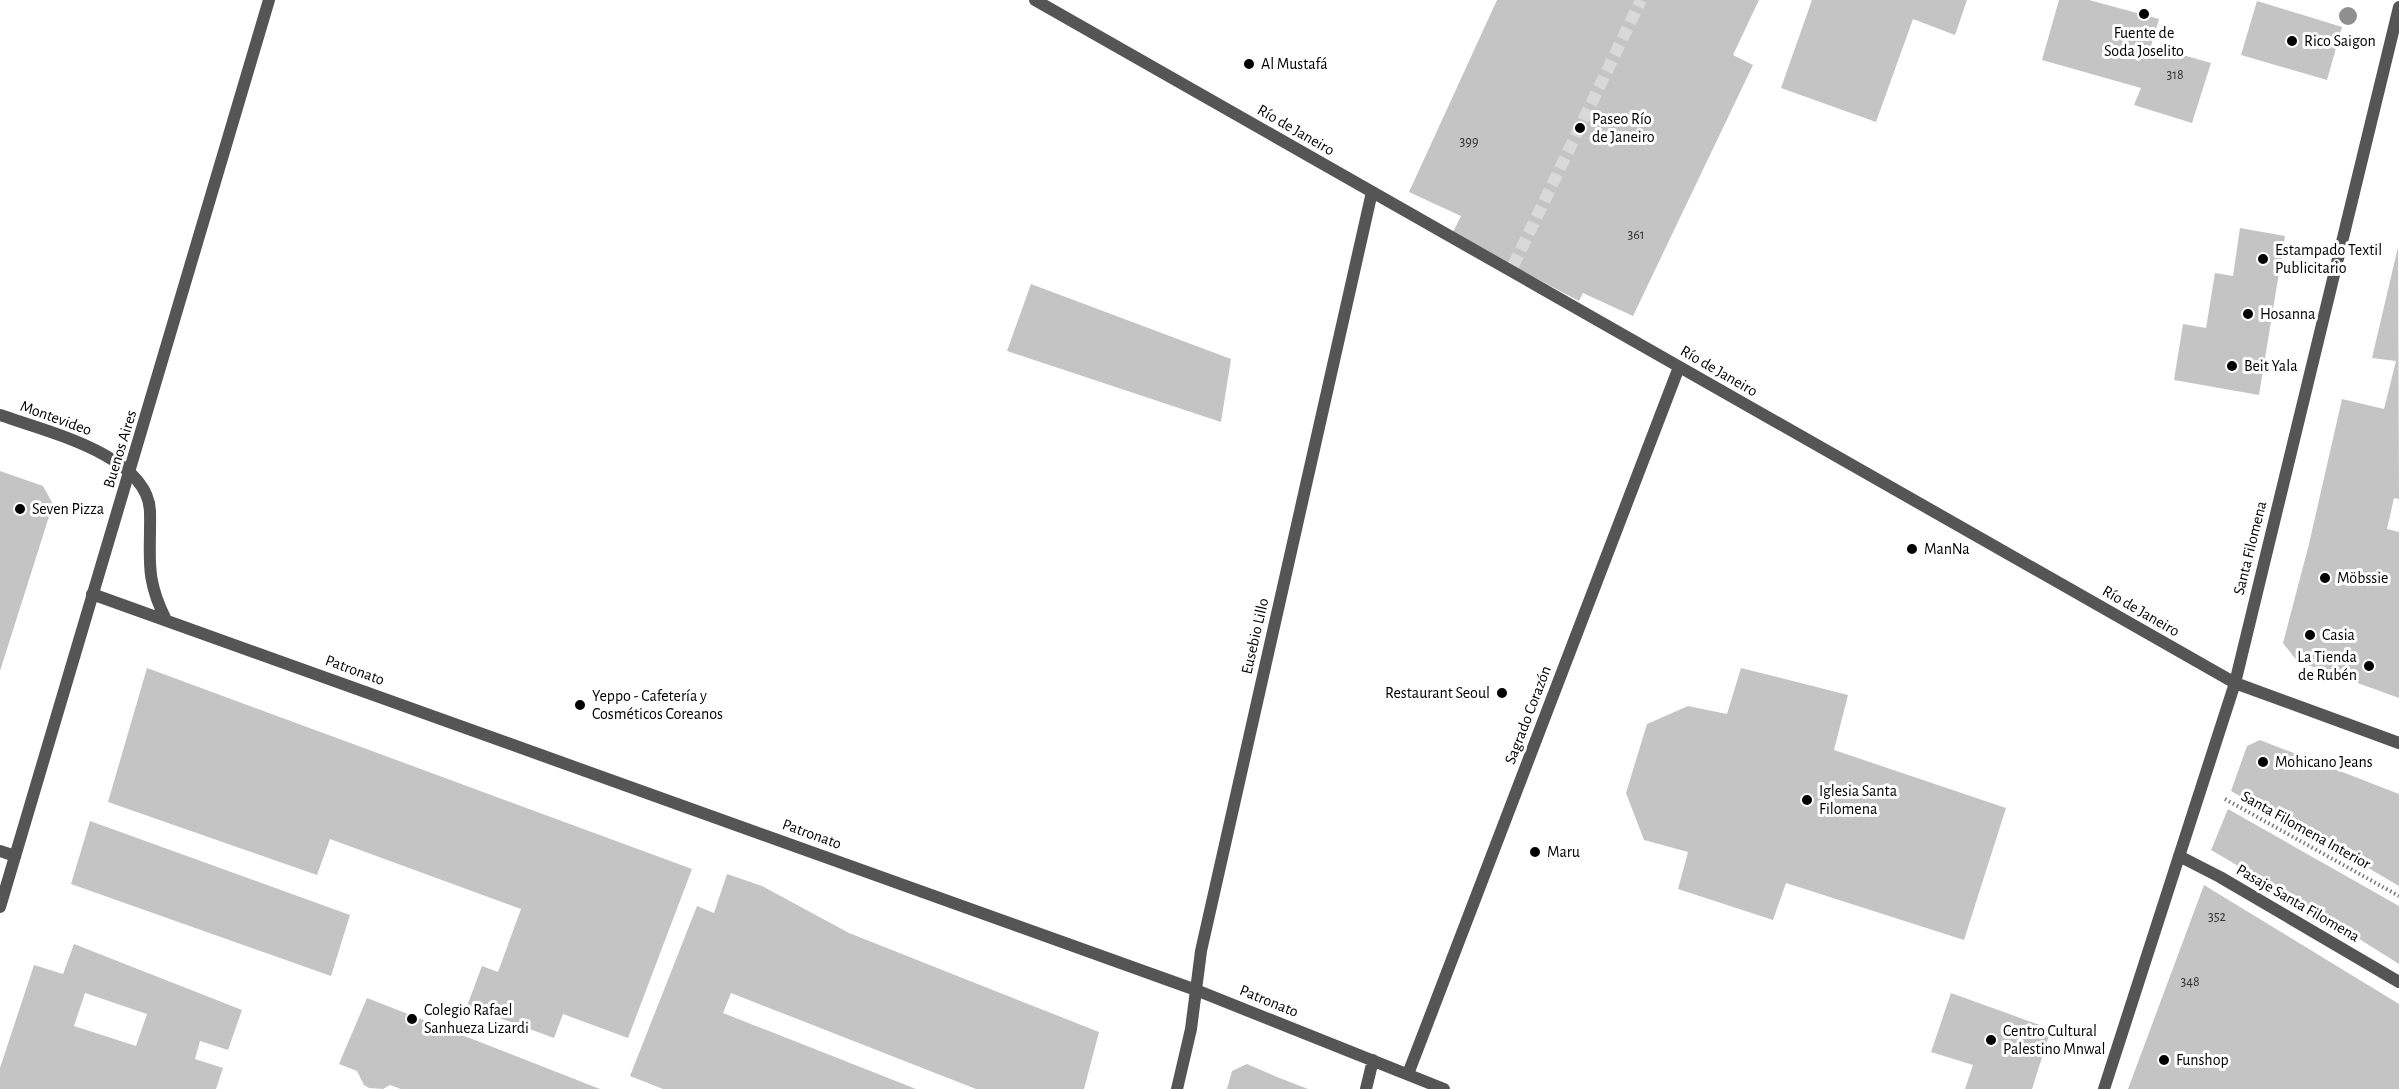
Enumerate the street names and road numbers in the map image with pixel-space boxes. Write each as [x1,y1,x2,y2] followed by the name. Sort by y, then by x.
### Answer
[1255,102,1337,158] street label: Río de Janeiro
[1678,343,1760,399] street label: Río de Janeiro
[18,398,94,438] street label: Montevideo
[101,408,139,490] street label: Buenos Aires
[2231,499,2269,597] street label: Santa Filomena
[2100,583,2182,639] street label: Río de Janeiro
[1238,596,1272,676] street label: Eusebio Lillo
[323,652,387,688] street label: Patronato
[1502,664,1554,766] street label: Sagrado Corazón
[2239,788,2374,873] street label: Santa Filomena Interior
[780,816,844,852] street label: Patronato
[2233,861,2362,946] street label: Pasaje Santa Filomena
[1237,982,1301,1020] street label: Patronato

